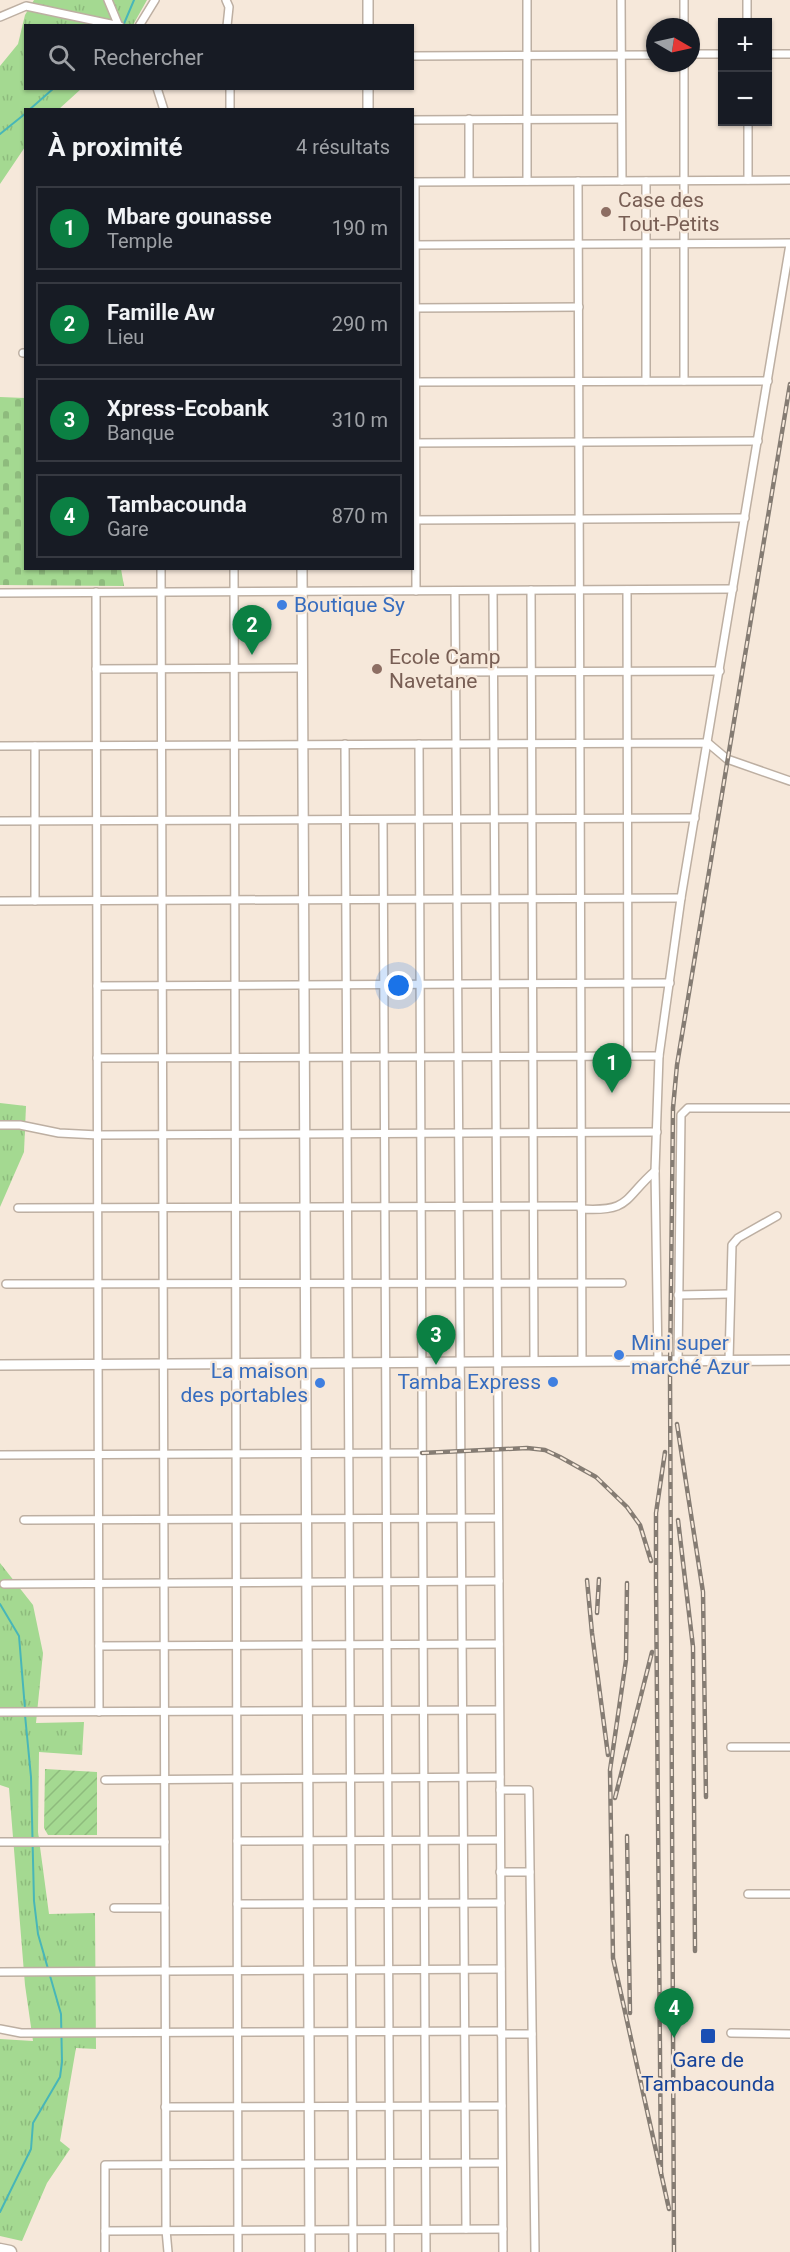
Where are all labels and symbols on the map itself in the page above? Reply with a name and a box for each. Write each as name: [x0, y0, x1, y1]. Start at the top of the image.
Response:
north arrow: [646, 18, 700, 72]
place label: Case des Tout-Petits: [618, 188, 720, 236]
marker: Case des Tout-Petits: [599, 205, 613, 219]
place label: Boutique Sy: [294, 593, 405, 617]
marker: Boutique Sy: [275, 598, 289, 612]
pin: 2: [232, 606, 272, 655]
place label: Ecole Camp Navetane: [389, 645, 500, 693]
marker: Ecole Camp Navetane: [370, 662, 384, 676]
your location: [384, 971, 413, 1000]
pin: 1: [592, 1044, 632, 1093]
pin: 3: [416, 1316, 456, 1365]
place label: Mini super marché Azur: [631, 1331, 750, 1379]
marker: Mini super marché Azur: [612, 1348, 626, 1362]
place label: La maison des portables: [180, 1359, 308, 1407]
place label: Tamba Express: [397, 1370, 541, 1394]
marker: Tamba Express: [546, 1375, 560, 1389]
marker: La maison des portables: [313, 1376, 327, 1390]
pin: 4: [654, 1988, 694, 2038]
marker: Gare de Tambacounda: [699, 2027, 717, 2045]
place label: Gare de Tambacounda: [641, 2048, 775, 2096]

